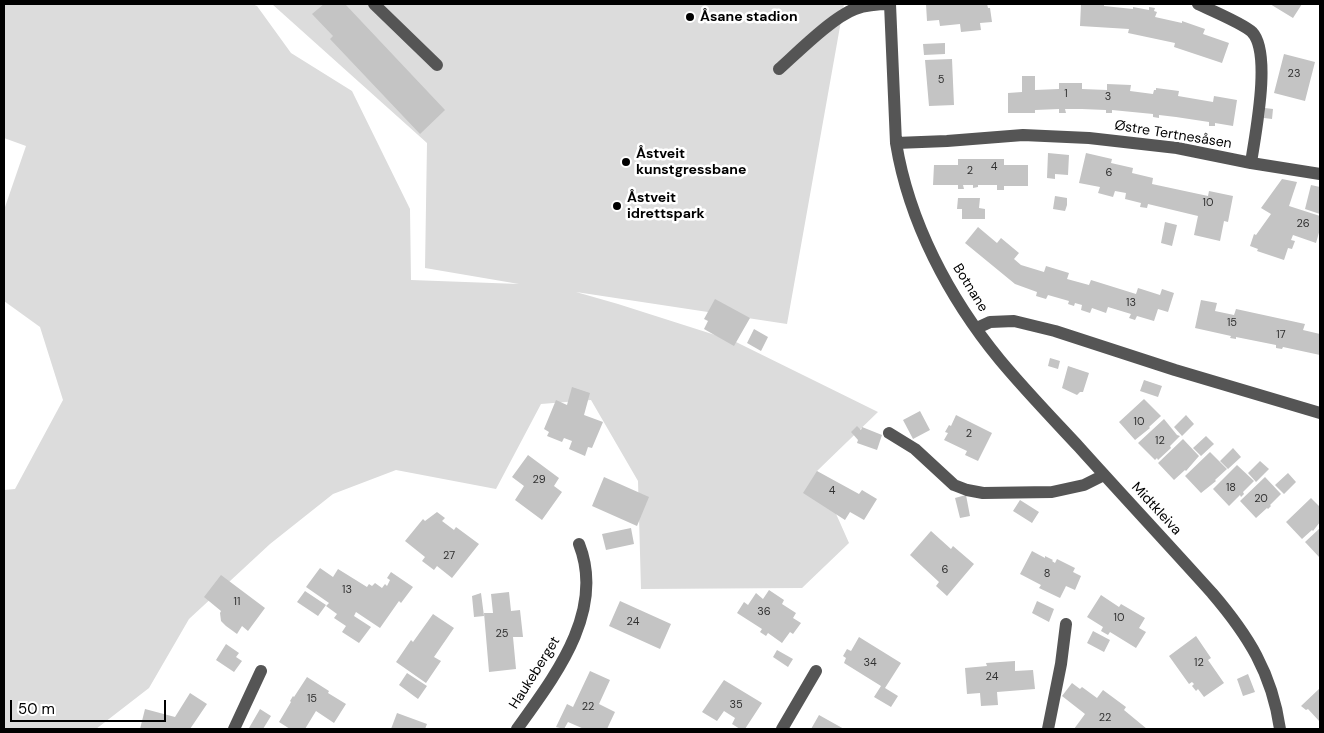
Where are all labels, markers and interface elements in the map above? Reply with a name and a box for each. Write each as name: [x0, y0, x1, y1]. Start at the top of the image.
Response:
place label: Åsane stadion: [700, 9, 798, 25]
marker: Åsane stadion: [684, 11, 696, 23]
house number: 23: [1288, 67, 1300, 81]
house number: 5: [938, 73, 944, 87]
house number: 1: [1064, 87, 1068, 101]
house number: 3: [1105, 90, 1111, 104]
street label: Østre Tertnesåsen: [1113, 117, 1233, 153]
place label: Åstveit kunstgressbane: [636, 146, 746, 178]
marker: Åstveit kunstgressbane: [620, 156, 632, 168]
house number: 4: [991, 160, 997, 174]
house number: 2: [967, 164, 973, 178]
house number: 6: [1106, 166, 1112, 180]
place label: Åstveit idrettspark: [627, 190, 705, 222]
house number: 10: [1203, 196, 1213, 210]
marker: Åstveit idrettspark: [611, 200, 623, 212]
house number: 26: [1296, 217, 1310, 231]
street label: Botnane: [949, 261, 991, 315]
house number: 13: [1126, 296, 1136, 310]
house number: 15: [1227, 316, 1237, 330]
house number: 17: [1276, 328, 1286, 342]
house number: 10: [1134, 415, 1144, 429]
house number: 2: [966, 427, 972, 441]
house number: 12: [1155, 434, 1165, 448]
house number: 29: [532, 473, 546, 487]
street label: Midtkleiva: [1128, 479, 1184, 539]
house number: 18: [1226, 481, 1236, 495]
house number: 4: [829, 484, 835, 498]
house number: 20: [1254, 492, 1268, 506]
house number: 27: [443, 549, 455, 563]
house number: 6: [942, 563, 948, 577]
house number: 8: [1044, 567, 1050, 581]
house number: 13: [342, 583, 352, 597]
house number: 11: [234, 595, 240, 609]
house number: 36: [757, 605, 771, 619]
house number: 10: [1114, 611, 1124, 625]
house number: 24: [627, 615, 639, 629]
house number: 25: [495, 627, 509, 641]
street label: Haukeberget: [506, 634, 564, 712]
house number: 34: [863, 656, 877, 670]
house number: 12: [1194, 656, 1204, 670]
house number: 24: [986, 670, 998, 684]
scale bar: [12, 690, 169, 722]
house number: 15: [307, 692, 317, 706]
house number: 35: [729, 698, 743, 712]
text: 50 m: [18, 699, 55, 719]
house number: 22: [582, 700, 594, 714]
house number: 22: [1099, 711, 1111, 725]

